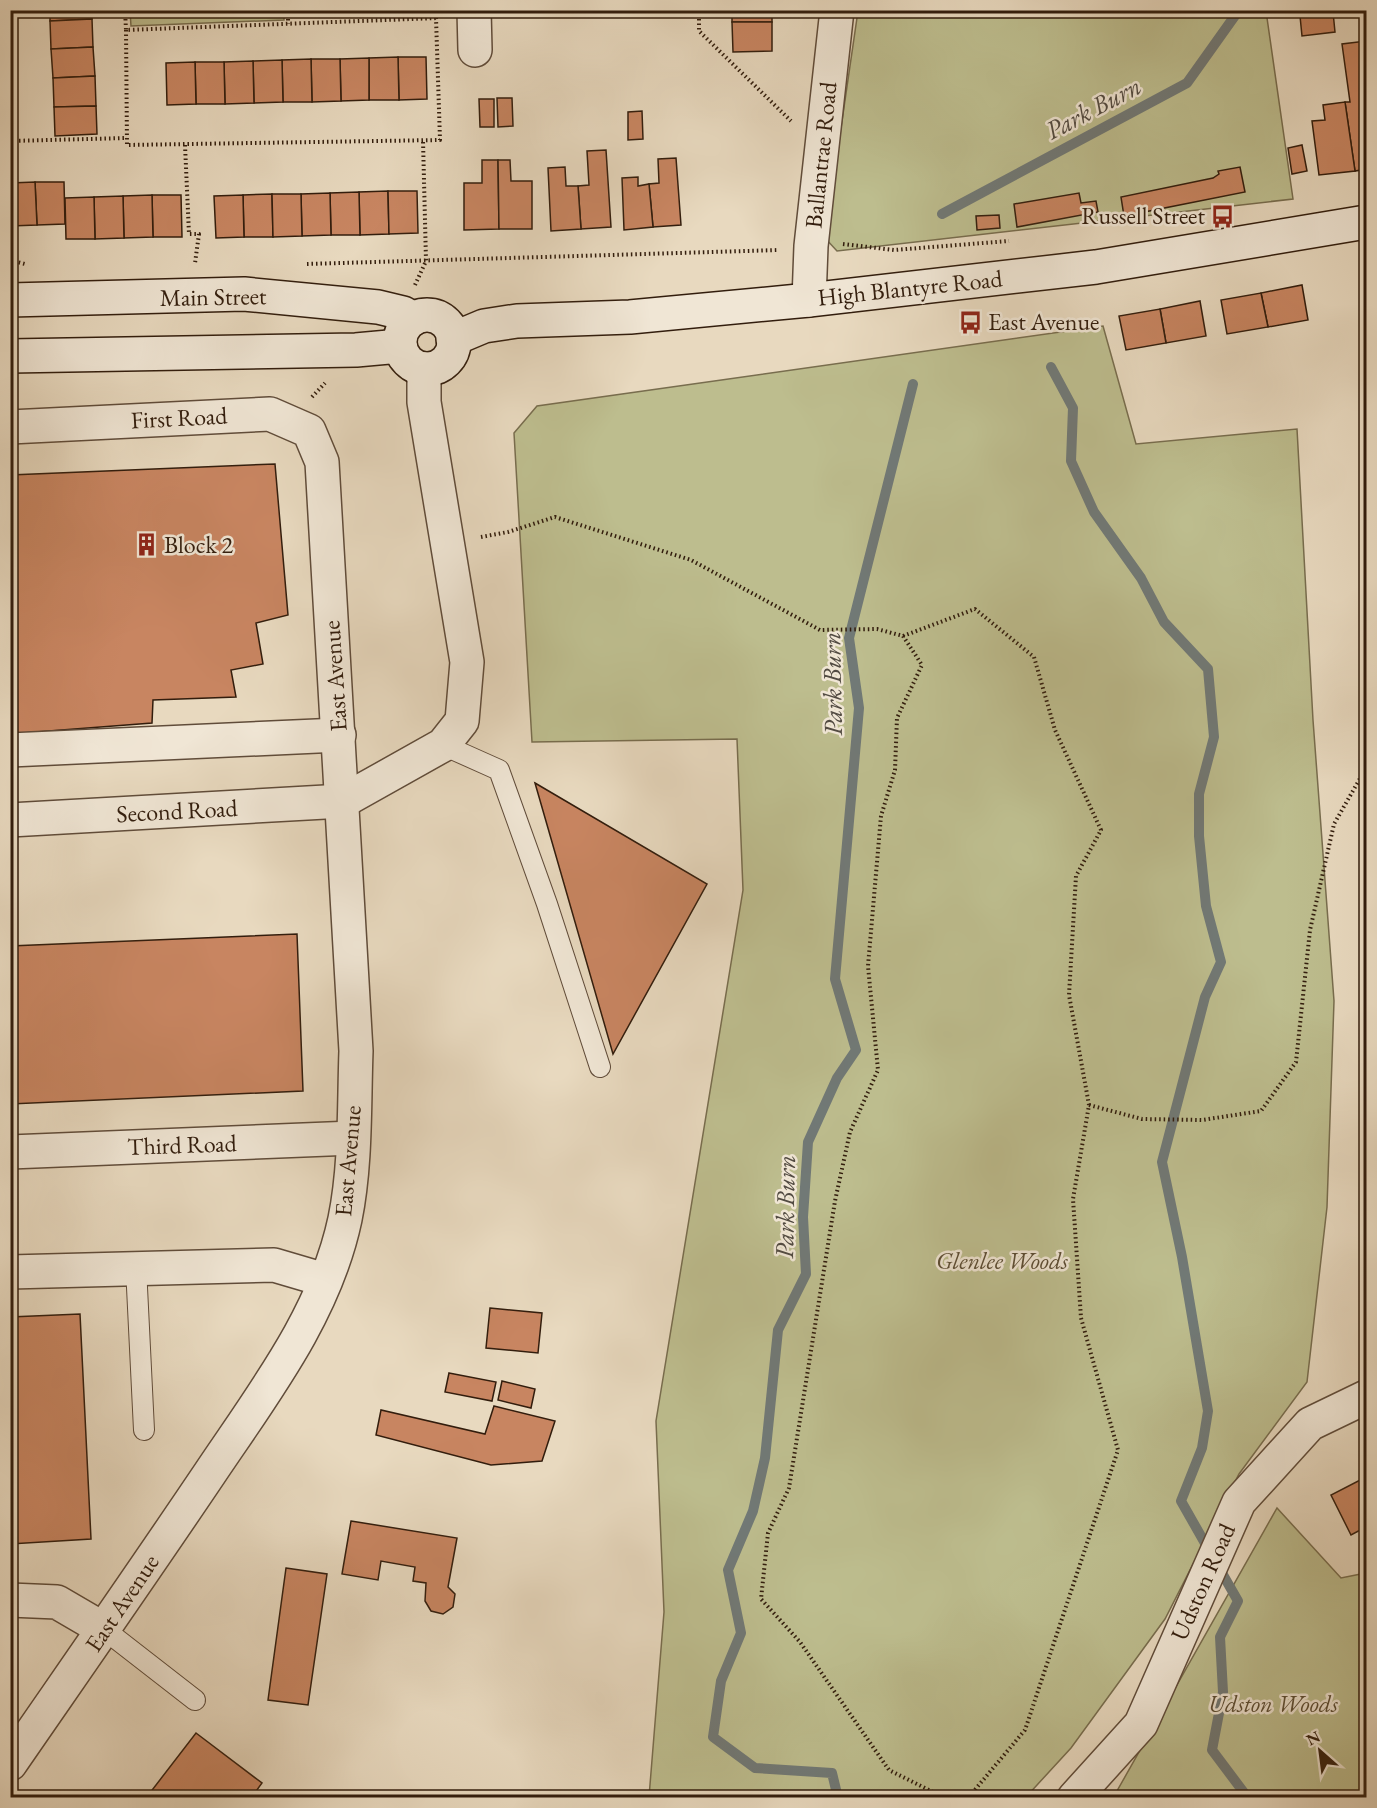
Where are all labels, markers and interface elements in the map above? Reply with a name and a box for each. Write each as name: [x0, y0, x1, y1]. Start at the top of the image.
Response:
water label: Park Burn: [1039, 69, 1147, 147]
street label: Ballantrae Road: [797, 79, 844, 230]
place label: Russell Street: [1081, 200, 1205, 231]
bus stop icon: Russell Street: [1210, 203, 1236, 229]
street label: High Blantyre Road: [816, 262, 1005, 313]
street label: Main Street: [159, 280, 267, 313]
place label: East Avenue: [988, 306, 1099, 337]
bus stop icon: East Avenue: [957, 309, 983, 335]
street label: First Road: [130, 399, 229, 436]
place label: Block 2: [164, 529, 234, 560]
building icon: Block 2: [133, 532, 159, 558]
street label: East Avenue: [315, 619, 354, 733]
water label: Park Burn: [814, 632, 850, 736]
street label: Second Road: [116, 792, 239, 829]
street label: East Avenue: [327, 1104, 368, 1218]
street label: Third Road: [127, 1127, 238, 1162]
water label: Park Burn: [767, 1155, 803, 1259]
park label: Glenlee Woods: [936, 1245, 1068, 1276]
street label: Udston Road: [1163, 1518, 1242, 1645]
street label: East Avenue: [78, 1548, 166, 1658]
park label: Udston Woods: [1208, 1688, 1338, 1719]
north arrow: [1290, 1721, 1350, 1781]
text: N: [1303, 1726, 1324, 1751]

